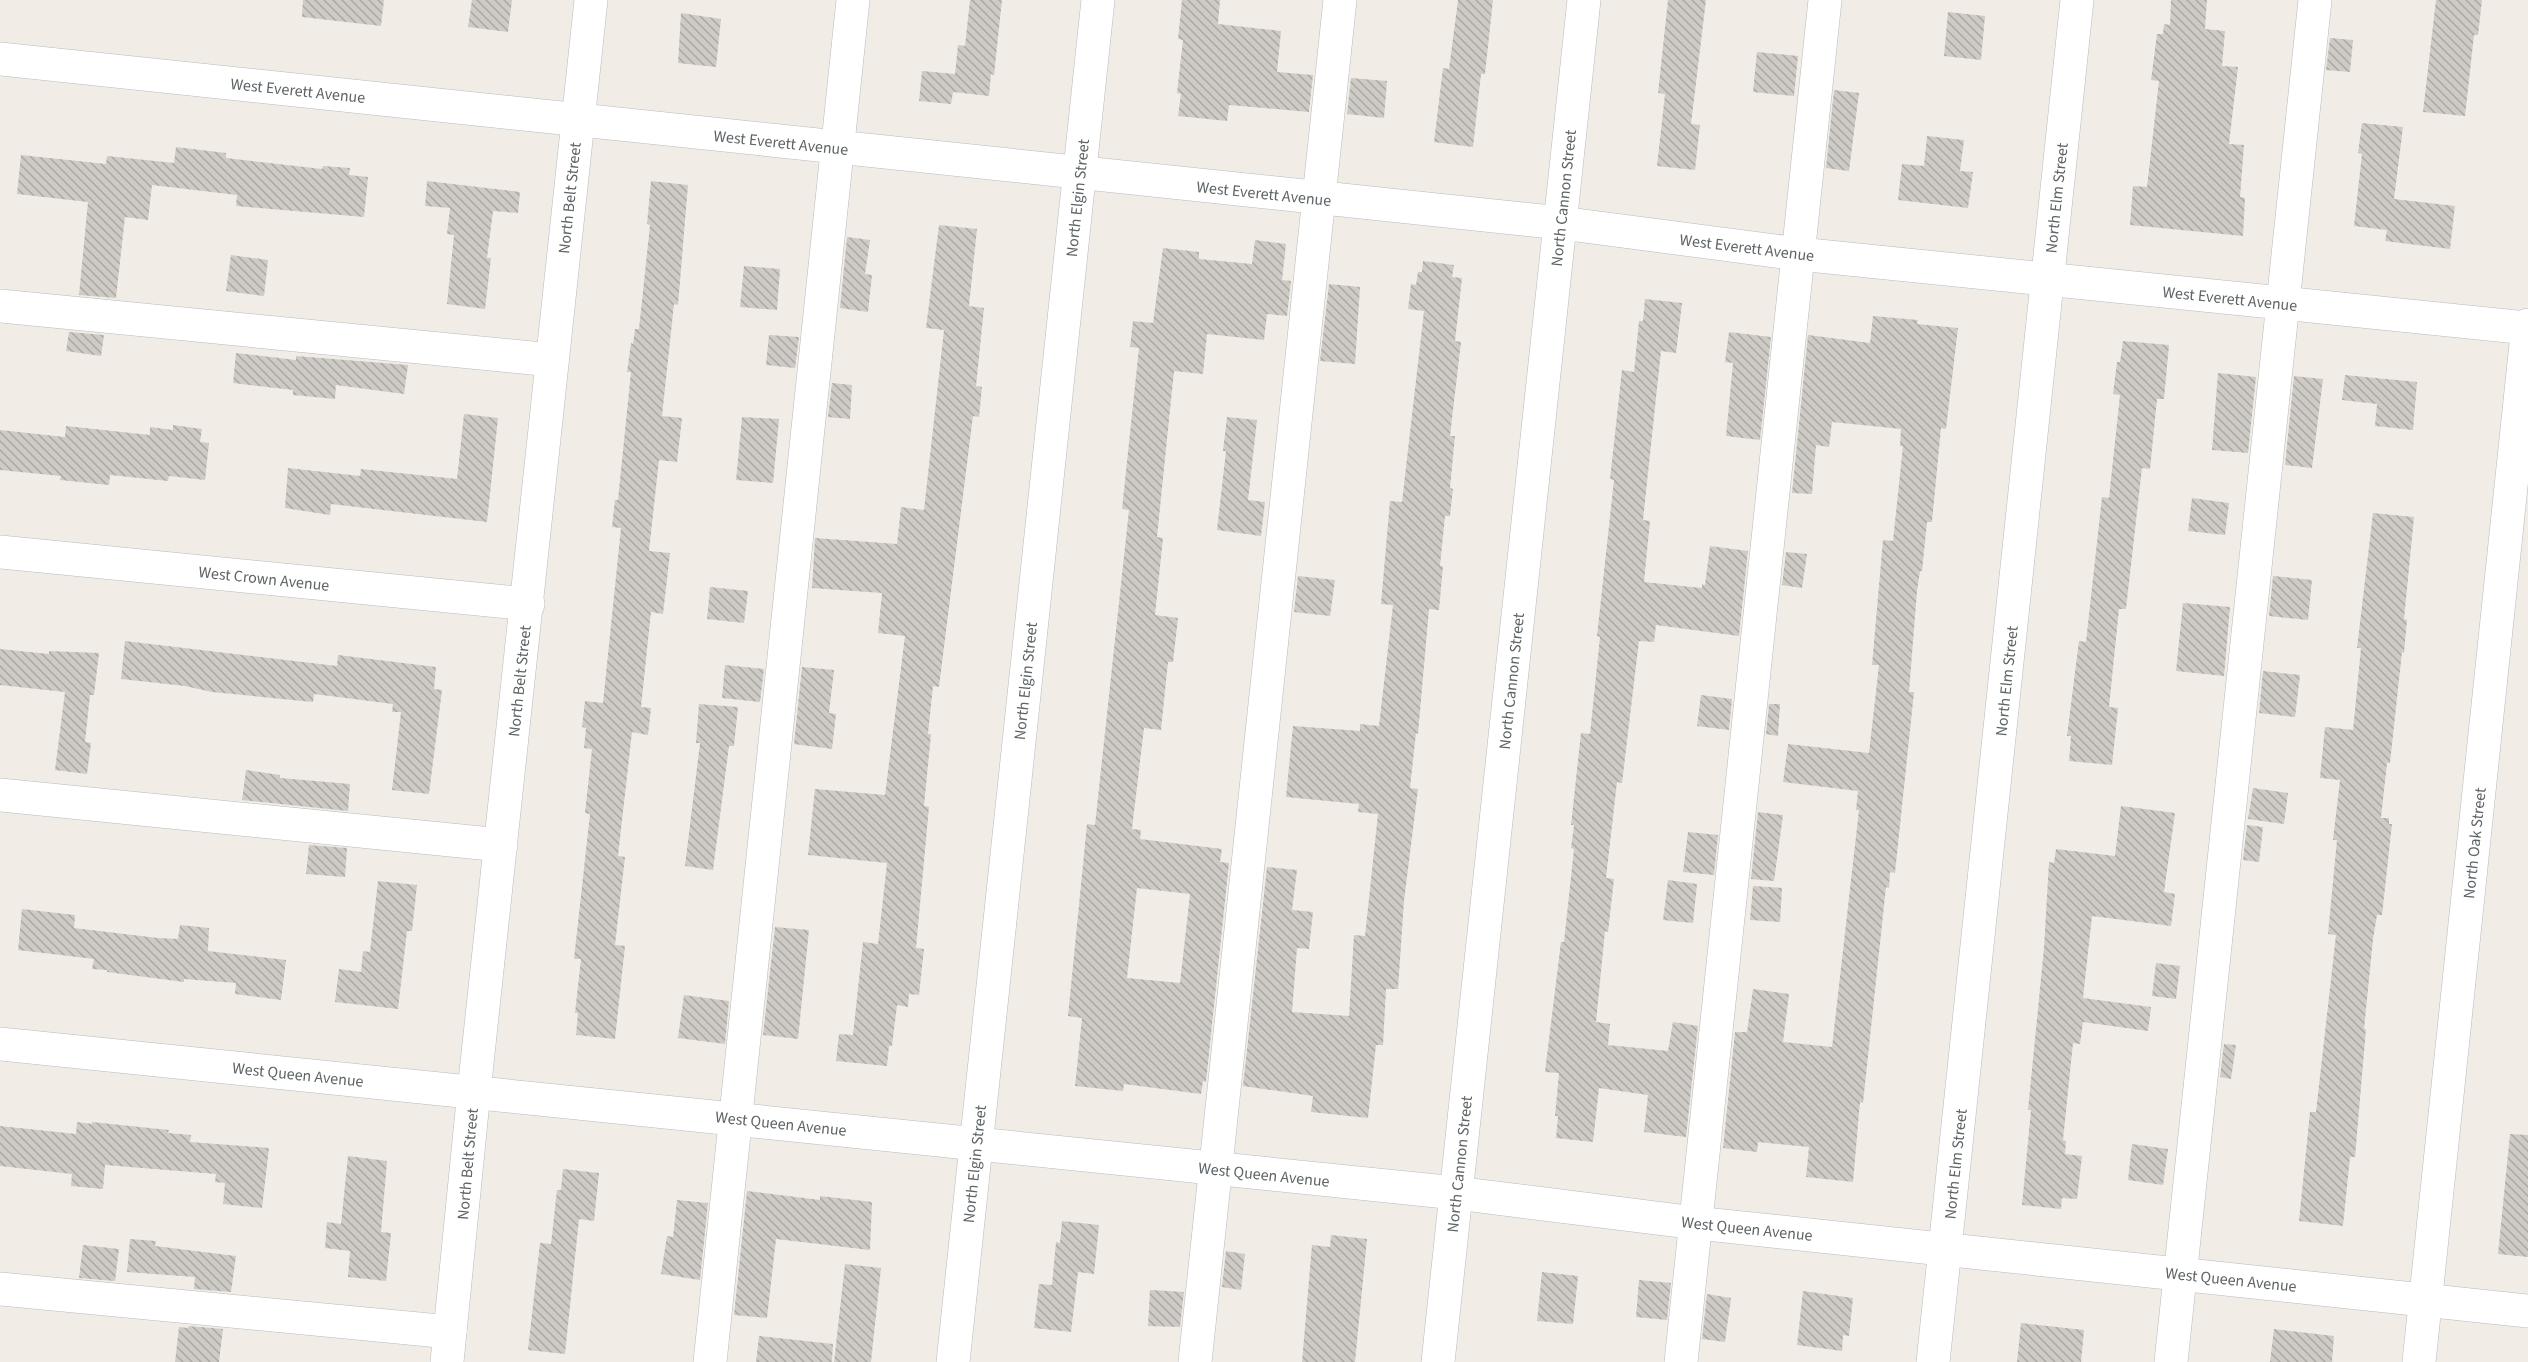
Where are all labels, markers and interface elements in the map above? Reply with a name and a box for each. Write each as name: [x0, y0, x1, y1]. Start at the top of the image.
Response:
street label: West Everett Avenue: [229, 73, 366, 109]
street label: West Everett Avenue: [712, 125, 849, 161]
street label: North Cannon Street: [1546, 128, 1582, 268]
street label: North Elgin Street: [1061, 137, 1095, 258]
street label: North Belt Street: [553, 141, 587, 255]
street label: North Elm Street: [2040, 141, 2074, 254]
street label: West Everett Avenue: [1195, 176, 1332, 212]
street label: West Everett Avenue: [1678, 229, 1815, 267]
street label: West Everett Avenue: [2161, 281, 2298, 317]
street label: West Crown Avenue: [197, 561, 330, 597]
street label: North Cannon Street: [1494, 611, 1530, 751]
street label: North Elgin Street: [1009, 620, 1043, 741]
street label: North Belt Street: [503, 624, 537, 738]
street label: North Elm Street: [1990, 624, 2024, 737]
street label: North Oak Street: [2458, 786, 2492, 900]
street label: West Queen Avenue: [231, 1057, 365, 1093]
street label: North Cannon Street: [1442, 1094, 1478, 1234]
street label: North Elgin Street: [958, 1103, 992, 1224]
street label: West Queen Avenue: [714, 1106, 848, 1142]
street label: North Belt Street: [452, 1107, 484, 1221]
street label: North Elm Street: [1939, 1107, 1973, 1220]
street label: West Queen Avenue: [1197, 1157, 1331, 1193]
street label: West Queen Avenue: [1680, 1211, 1814, 1247]
street label: West Queen Avenue: [2164, 1262, 2298, 1298]

